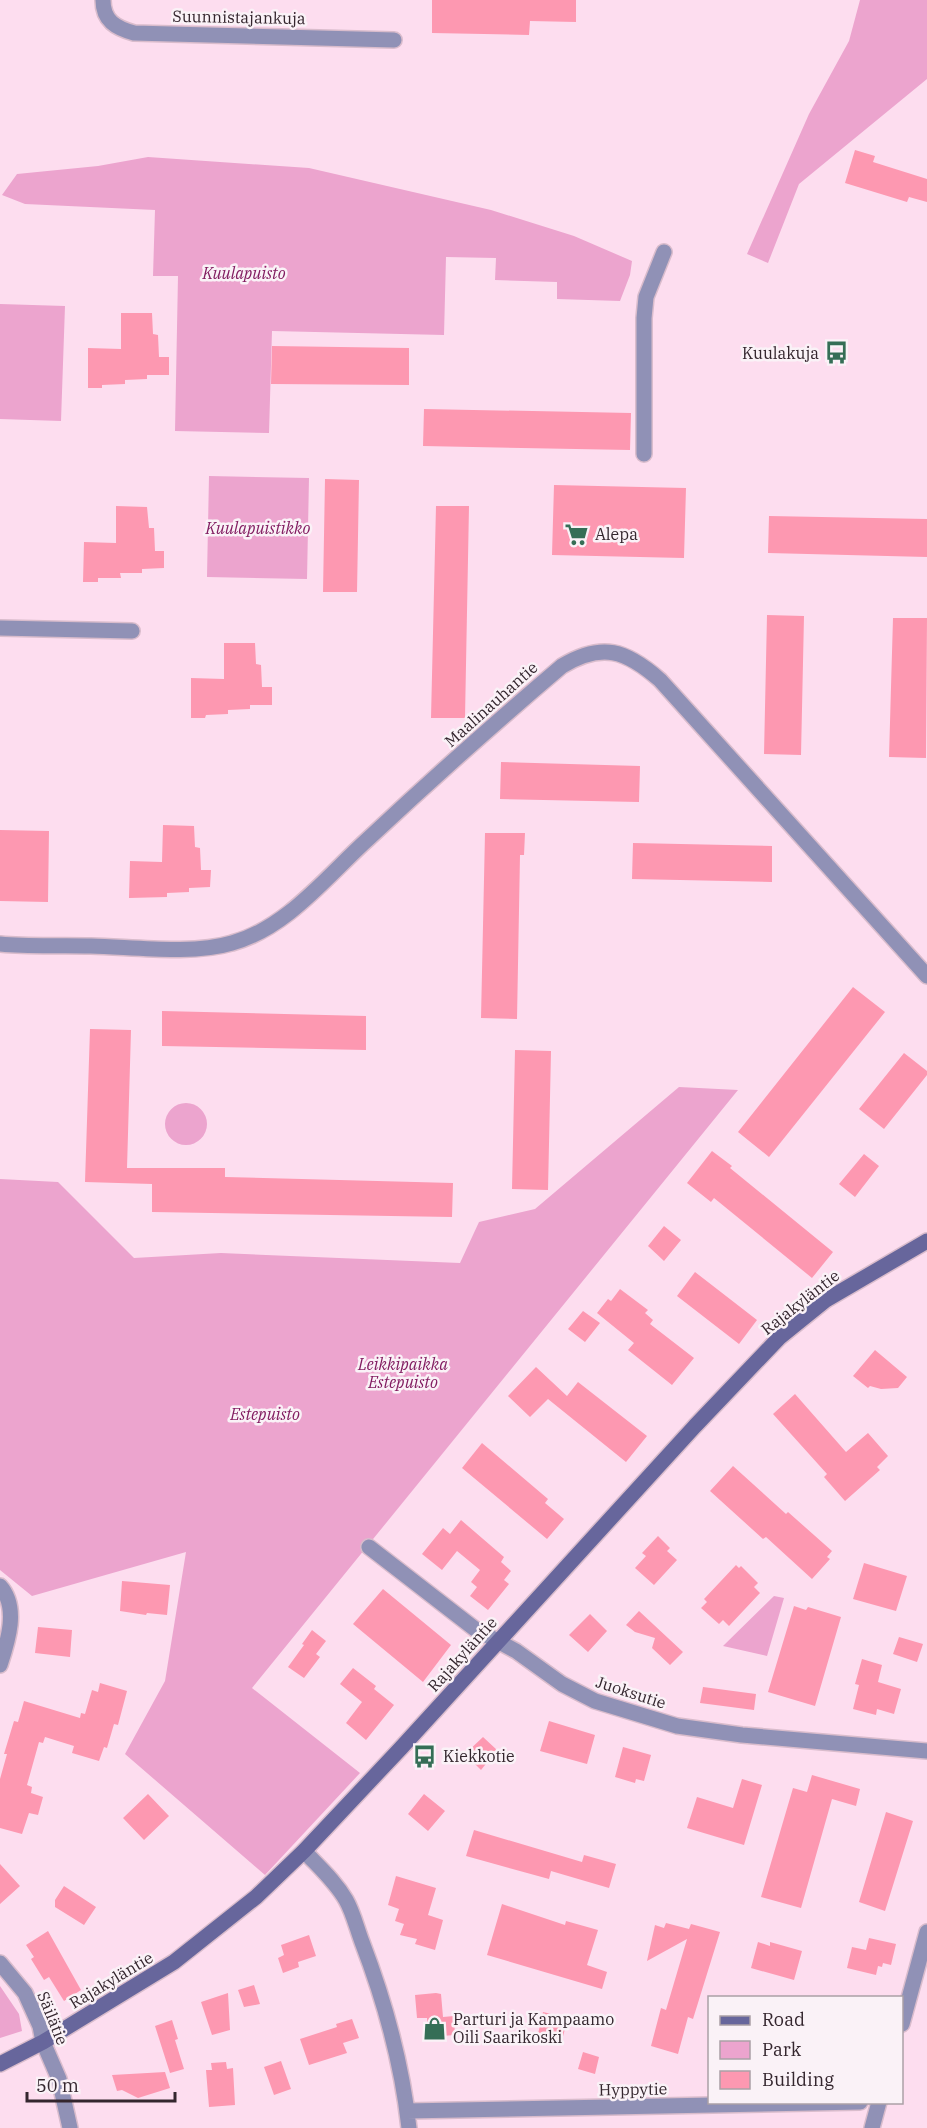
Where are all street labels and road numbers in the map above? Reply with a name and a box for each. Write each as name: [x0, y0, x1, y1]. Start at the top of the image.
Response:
street label: Suunnistajankuja: [172, 6, 306, 28]
street label: Maalinauhantie: [440, 657, 542, 751]
street label: Rajakyläntie: [757, 1265, 843, 1339]
street label: Rajakyläntie: [423, 1612, 501, 1696]
street label: Juoksutie: [593, 1671, 669, 1713]
street label: Rajakyläntie: [66, 1947, 156, 2013]
street label: Säilätie: [33, 1988, 73, 2048]
street label: Hyppytie: [599, 2078, 667, 2100]

